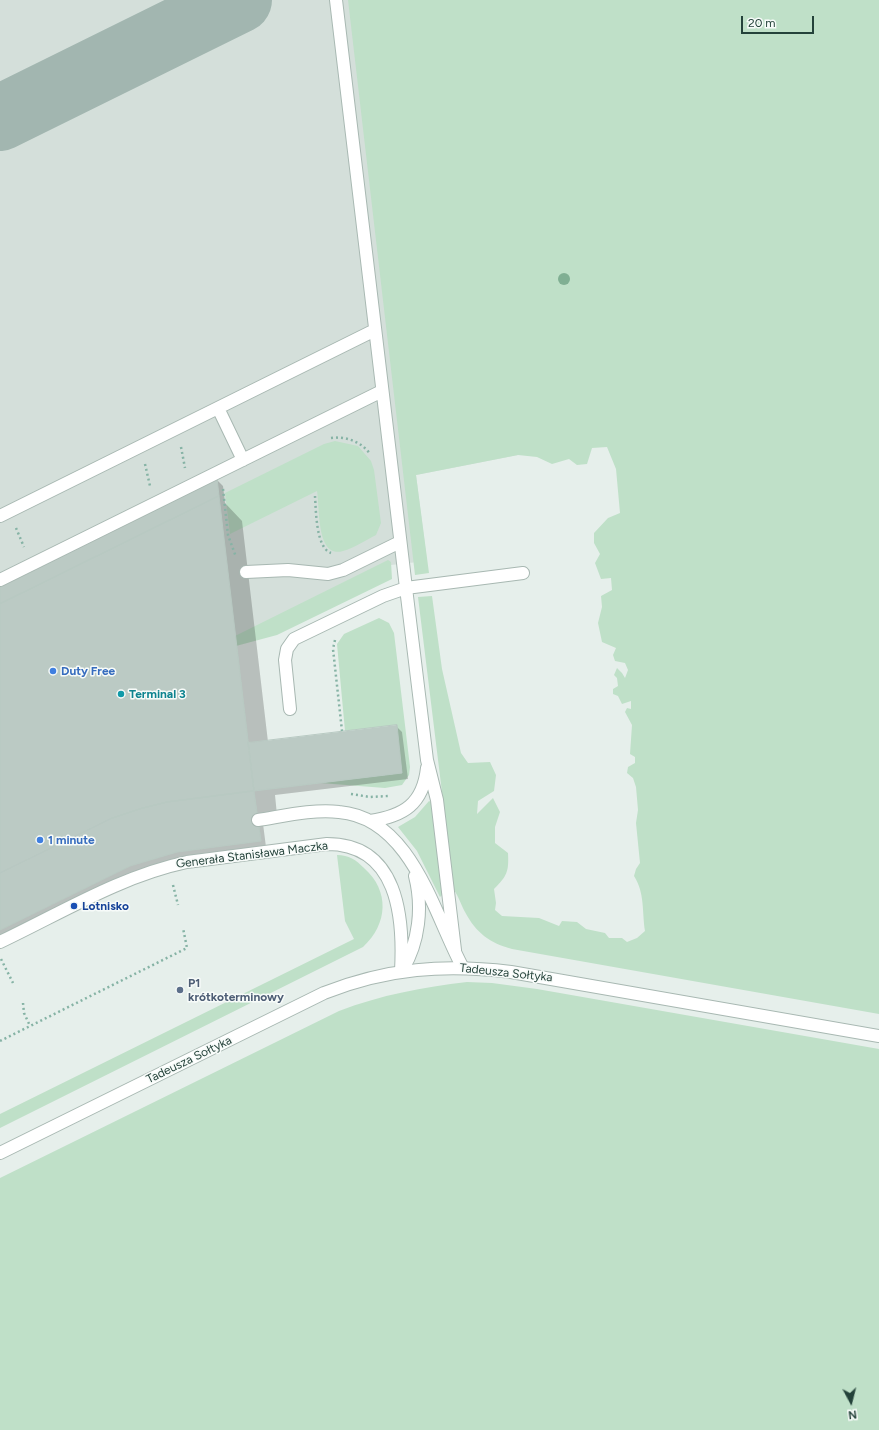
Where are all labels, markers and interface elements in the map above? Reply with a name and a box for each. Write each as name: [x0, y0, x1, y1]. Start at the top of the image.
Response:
scale bar: [743, 8, 816, 34]
text: 20 m: [748, 16, 776, 30]
place label: Duty Free: [61, 664, 115, 678]
marker: Duty Free: [48, 666, 58, 676]
place label: Terminal 3: [129, 687, 186, 701]
marker: Terminal 3: [116, 689, 126, 699]
place label: 1 minute: [48, 833, 95, 847]
marker: 1 minute: [35, 835, 45, 845]
street label: Generała Stanisława Maczka: [175, 839, 329, 871]
place label: Lotnisko: [82, 899, 129, 913]
marker: Lotnisko: [69, 901, 79, 911]
street label: Tadeusza Sołtyka: [459, 961, 553, 985]
place label: P1 krótkoterminowy: [188, 976, 284, 1004]
marker: P1 krótkoterminowy: [175, 985, 185, 995]
street label: Tadeusza Sołtyka: [144, 1033, 234, 1087]
north arrow: [831, 1382, 871, 1422]
text: N: [848, 1407, 858, 1421]

